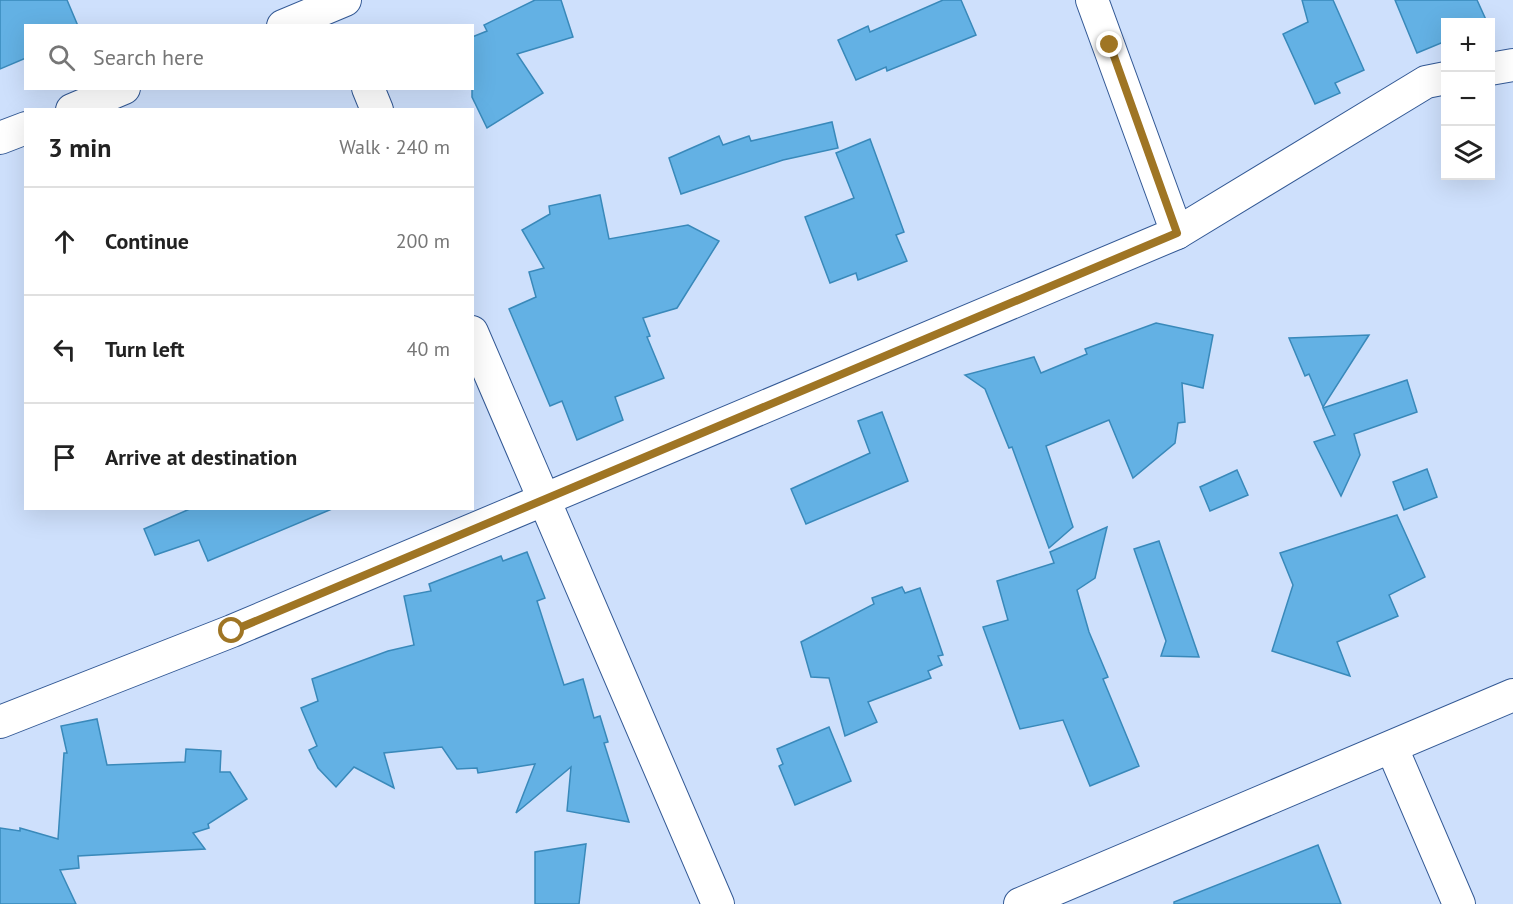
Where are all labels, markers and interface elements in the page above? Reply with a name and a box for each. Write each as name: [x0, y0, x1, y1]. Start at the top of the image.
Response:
map controls: [1441, 18, 1495, 180]
button: +: [1441, 18, 1495, 72]
search box: [24, 24, 474, 90]
route end: [1096, 31, 1122, 57]
icon: search: [45, 41, 78, 74]
text: Search here: [93, 43, 204, 71]
button: −: [1441, 72, 1495, 126]
button: layers: [1441, 126, 1495, 180]
text: 3 min: [48, 131, 111, 164]
text: Walk · 240 m: [339, 134, 450, 160]
icon: ahead: [48, 225, 81, 258]
text: Continue: [105, 227, 189, 255]
text: 200 m: [396, 228, 450, 254]
icon: left: [48, 333, 81, 366]
text: Turn left: [105, 335, 185, 363]
text: 40 m: [407, 336, 450, 362]
icon: arrive: [48, 441, 81, 474]
text: Arrive at destination: [105, 443, 297, 471]
route start: [218, 617, 244, 643]

